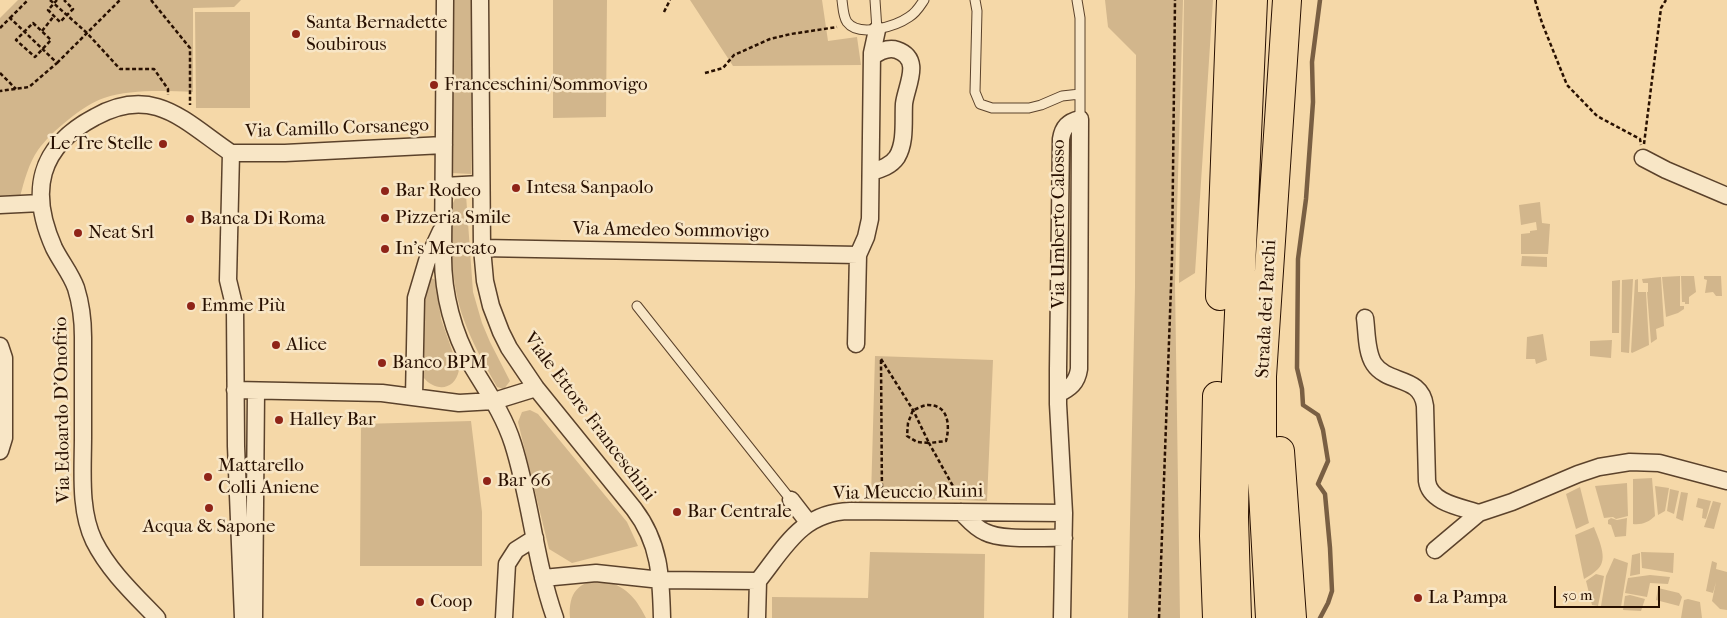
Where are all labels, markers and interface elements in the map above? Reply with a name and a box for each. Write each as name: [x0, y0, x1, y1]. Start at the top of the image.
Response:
place label: Santa Bernadette Soubirous: [306, 12, 447, 56]
marker: Santa Bernadette Soubirous: [290, 28, 302, 40]
place label: Franceschini/Sommovigo: [444, 74, 648, 96]
marker: Franceschini/Sommovigo: [428, 79, 440, 91]
street label: Via Camillo Corsanego: [245, 114, 429, 144]
place label: Le Tre Stelle: [49, 133, 153, 155]
marker: Le Tre Stelle: [157, 138, 169, 150]
street label: Via Umberto Calosso: [1048, 139, 1070, 309]
place label: Intesa Sanpaolo: [526, 177, 653, 199]
place label: Bar Rodeo: [395, 180, 481, 202]
marker: Intesa Sanpaolo: [510, 182, 522, 194]
marker: Bar Rodeo: [379, 185, 391, 197]
place label: Pizzeria Smile: [395, 207, 511, 229]
place label: Banca Di Roma: [200, 208, 325, 230]
marker: Pizzeria Smile: [379, 212, 391, 224]
marker: Banca Di Roma: [184, 213, 196, 225]
street label: Via Amedeo Sommovigo: [572, 218, 770, 244]
place label: Neat Srl: [88, 222, 154, 244]
marker: Neat Srl: [72, 227, 84, 239]
place label: In's Mercato: [395, 238, 497, 260]
street label: Strada dei Parchi: [1252, 239, 1282, 379]
marker: In's Mercato: [379, 243, 391, 255]
place label: Emme Più: [201, 295, 285, 317]
marker: Emme Più: [185, 300, 197, 312]
street label: Via Edoardo D'Onofrio: [50, 317, 76, 503]
street label: Viale Ettore Franceschini: [518, 328, 660, 506]
place label: Alice: [286, 334, 327, 356]
marker: Alice: [270, 339, 282, 351]
place label: Banco BPM: [392, 352, 487, 374]
marker: Banco BPM: [376, 357, 388, 369]
place label: Halley Bar: [289, 409, 376, 431]
marker: Halley Bar: [273, 414, 285, 426]
place label: Mattarello Colli Aniene: [218, 455, 319, 499]
place label: Bar 66: [497, 470, 551, 492]
marker: Mattarello Colli Aniene: [202, 471, 214, 483]
marker: Bar 66: [481, 475, 493, 487]
street label: Via Meuccio Ruini: [833, 480, 983, 506]
place label: Bar Centrale: [687, 501, 792, 523]
marker: Acqua & Sapone: [203, 502, 215, 514]
marker: Bar Centrale: [671, 506, 683, 518]
place label: Acqua & Sapone: [143, 516, 275, 538]
scale bar: [1557, 576, 1663, 608]
text: 50 m: [1562, 586, 1592, 604]
place label: La Pampa: [1428, 587, 1507, 609]
place label: Coop: [430, 591, 472, 613]
marker: La Pampa: [1412, 592, 1424, 604]
marker: Coop: [414, 596, 426, 608]

